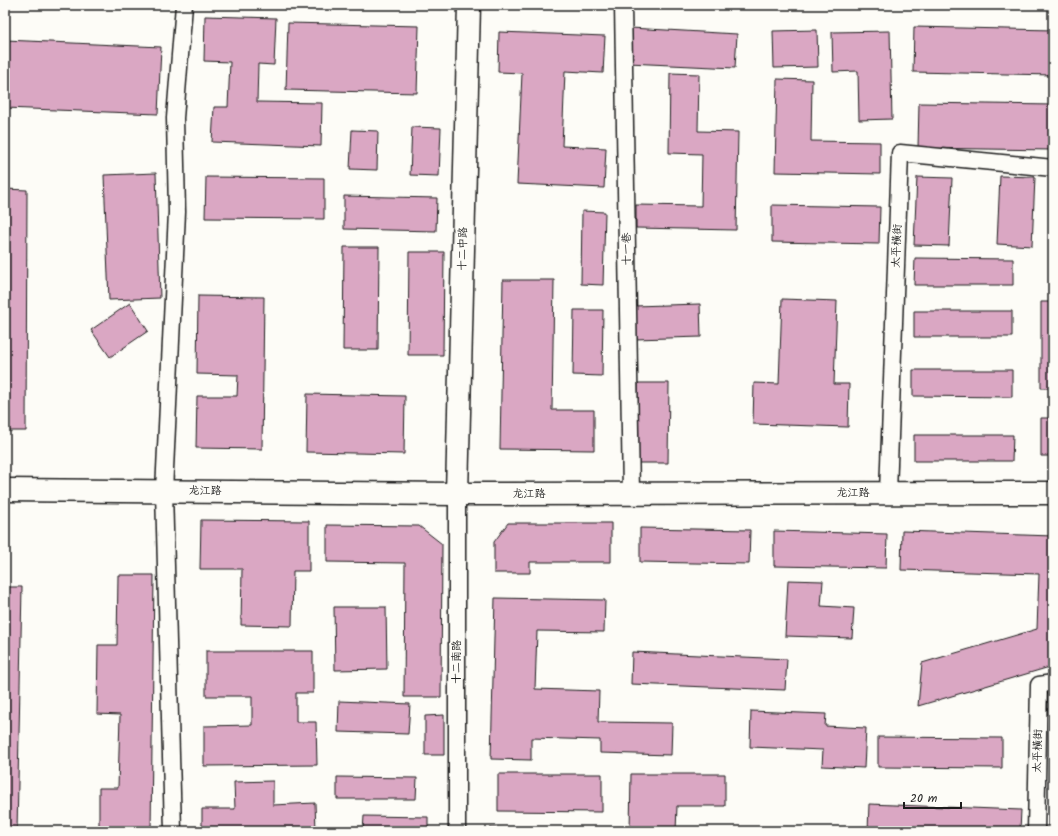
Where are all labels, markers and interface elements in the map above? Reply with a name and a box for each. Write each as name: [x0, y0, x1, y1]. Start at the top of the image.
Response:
street label: 太平横街: [887, 223, 907, 268]
street label: 十二中路: [454, 227, 472, 271]
street label: 十一巷: [618, 232, 636, 266]
street label: 龙江路: [188, 482, 222, 500]
street label: 龙江路: [837, 484, 870, 502]
street label: 龙江路: [513, 485, 546, 503]
street label: 十二南路: [448, 640, 466, 684]
street label: 太平横街: [1029, 728, 1047, 773]
scale bar: [904, 784, 961, 810]
text: 20 m: [910, 789, 938, 808]

